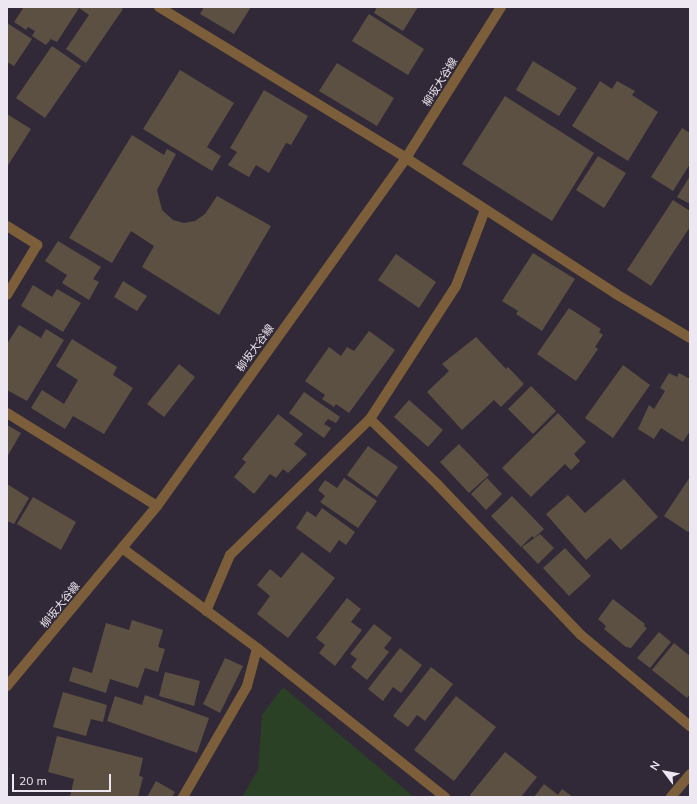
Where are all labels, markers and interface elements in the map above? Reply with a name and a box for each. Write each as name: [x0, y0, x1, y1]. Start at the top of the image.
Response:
street label: 柳坂大谷線: [420, 55, 460, 109]
street label: 柳坂大谷線: [233, 322, 277, 374]
street label: 柳坂大谷線: [38, 579, 82, 631]
north arrow: [645, 752, 685, 792]
text: N: [647, 758, 663, 773]
scale bar: [14, 766, 113, 792]
text: 20 m: [19, 773, 47, 788]

